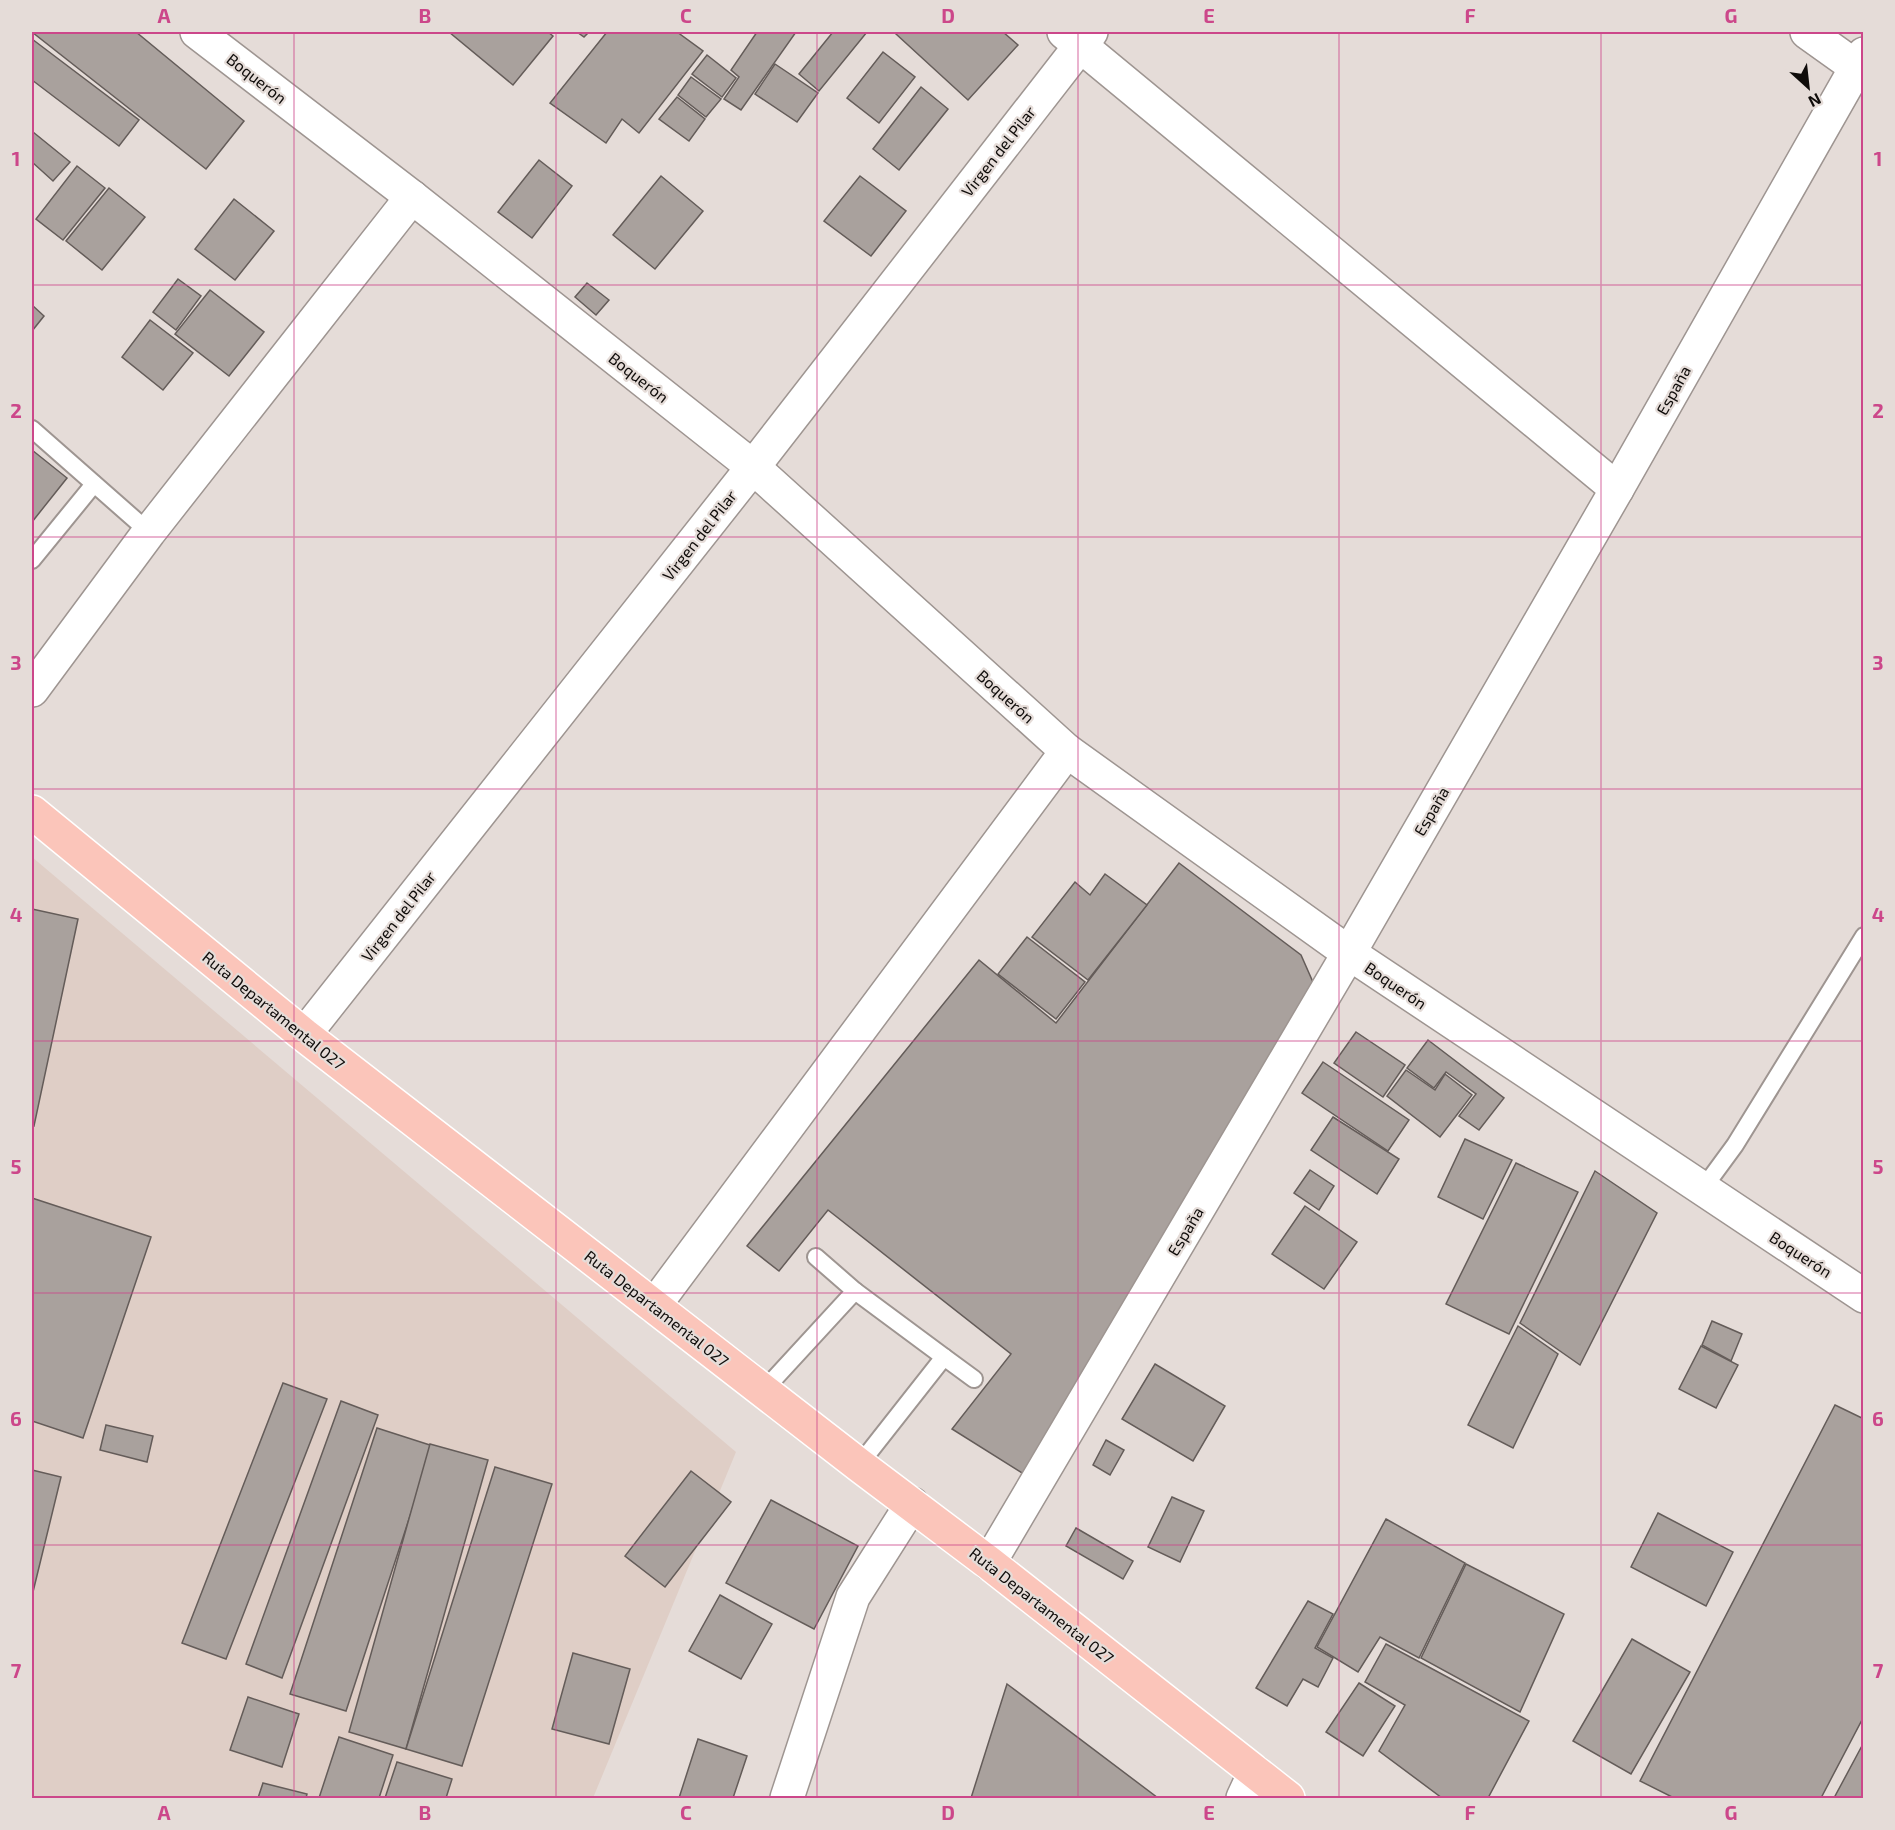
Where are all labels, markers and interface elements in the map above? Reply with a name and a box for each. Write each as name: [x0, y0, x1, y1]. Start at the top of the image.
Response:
text: A: [157, 3, 171, 27]
text: B: [419, 3, 431, 27]
text: C: [680, 3, 692, 27]
text: D: [941, 3, 955, 27]
text: E: [1203, 3, 1215, 27]
text: F: [1464, 3, 1476, 27]
text: G: [1725, 3, 1737, 27]
street label: Boquerón: [223, 49, 291, 107]
north arrow: [1778, 57, 1838, 117]
text: N: [1806, 90, 1825, 112]
street label: Virgen del Pilar: [957, 102, 1040, 200]
text: 1: [12, 146, 20, 170]
text: 1: [1874, 146, 1882, 170]
street label: Boquerón: [605, 348, 673, 406]
street label: España: [1652, 362, 1694, 418]
text: 2: [10, 398, 22, 422]
text: 2: [1872, 398, 1884, 422]
street label: Virgen del Pilar: [658, 486, 741, 584]
text: 3: [10, 650, 22, 674]
text: 3: [1872, 650, 1884, 674]
street label: Boquerón: [973, 665, 1039, 727]
street label: España: [1409, 783, 1453, 839]
street label: Virgen del Pilar: [357, 867, 440, 965]
text: 4: [10, 902, 23, 926]
text: 4: [1872, 902, 1885, 926]
street label: Ruta Departamental 027: [199, 947, 349, 1073]
street label: Boquerón: [1361, 957, 1431, 1013]
text: 5: [10, 1154, 22, 1178]
text: 5: [1872, 1154, 1884, 1178]
street label: España: [1163, 1203, 1207, 1259]
street label: Boquerón: [1766, 1227, 1836, 1281]
street label: Ruta Departamental 027: [581, 1246, 733, 1370]
text: 6: [10, 1406, 22, 1430]
text: 6: [1872, 1406, 1884, 1430]
street label: Ruta Departamental 027: [966, 1543, 1118, 1667]
text: 7: [11, 1658, 22, 1682]
text: 7: [1873, 1658, 1884, 1682]
text: A: [157, 1800, 171, 1824]
text: B: [419, 1800, 431, 1824]
text: C: [680, 1800, 692, 1824]
text: D: [941, 1800, 955, 1824]
text: E: [1203, 1800, 1215, 1824]
text: F: [1464, 1800, 1476, 1824]
text: G: [1725, 1800, 1737, 1824]

